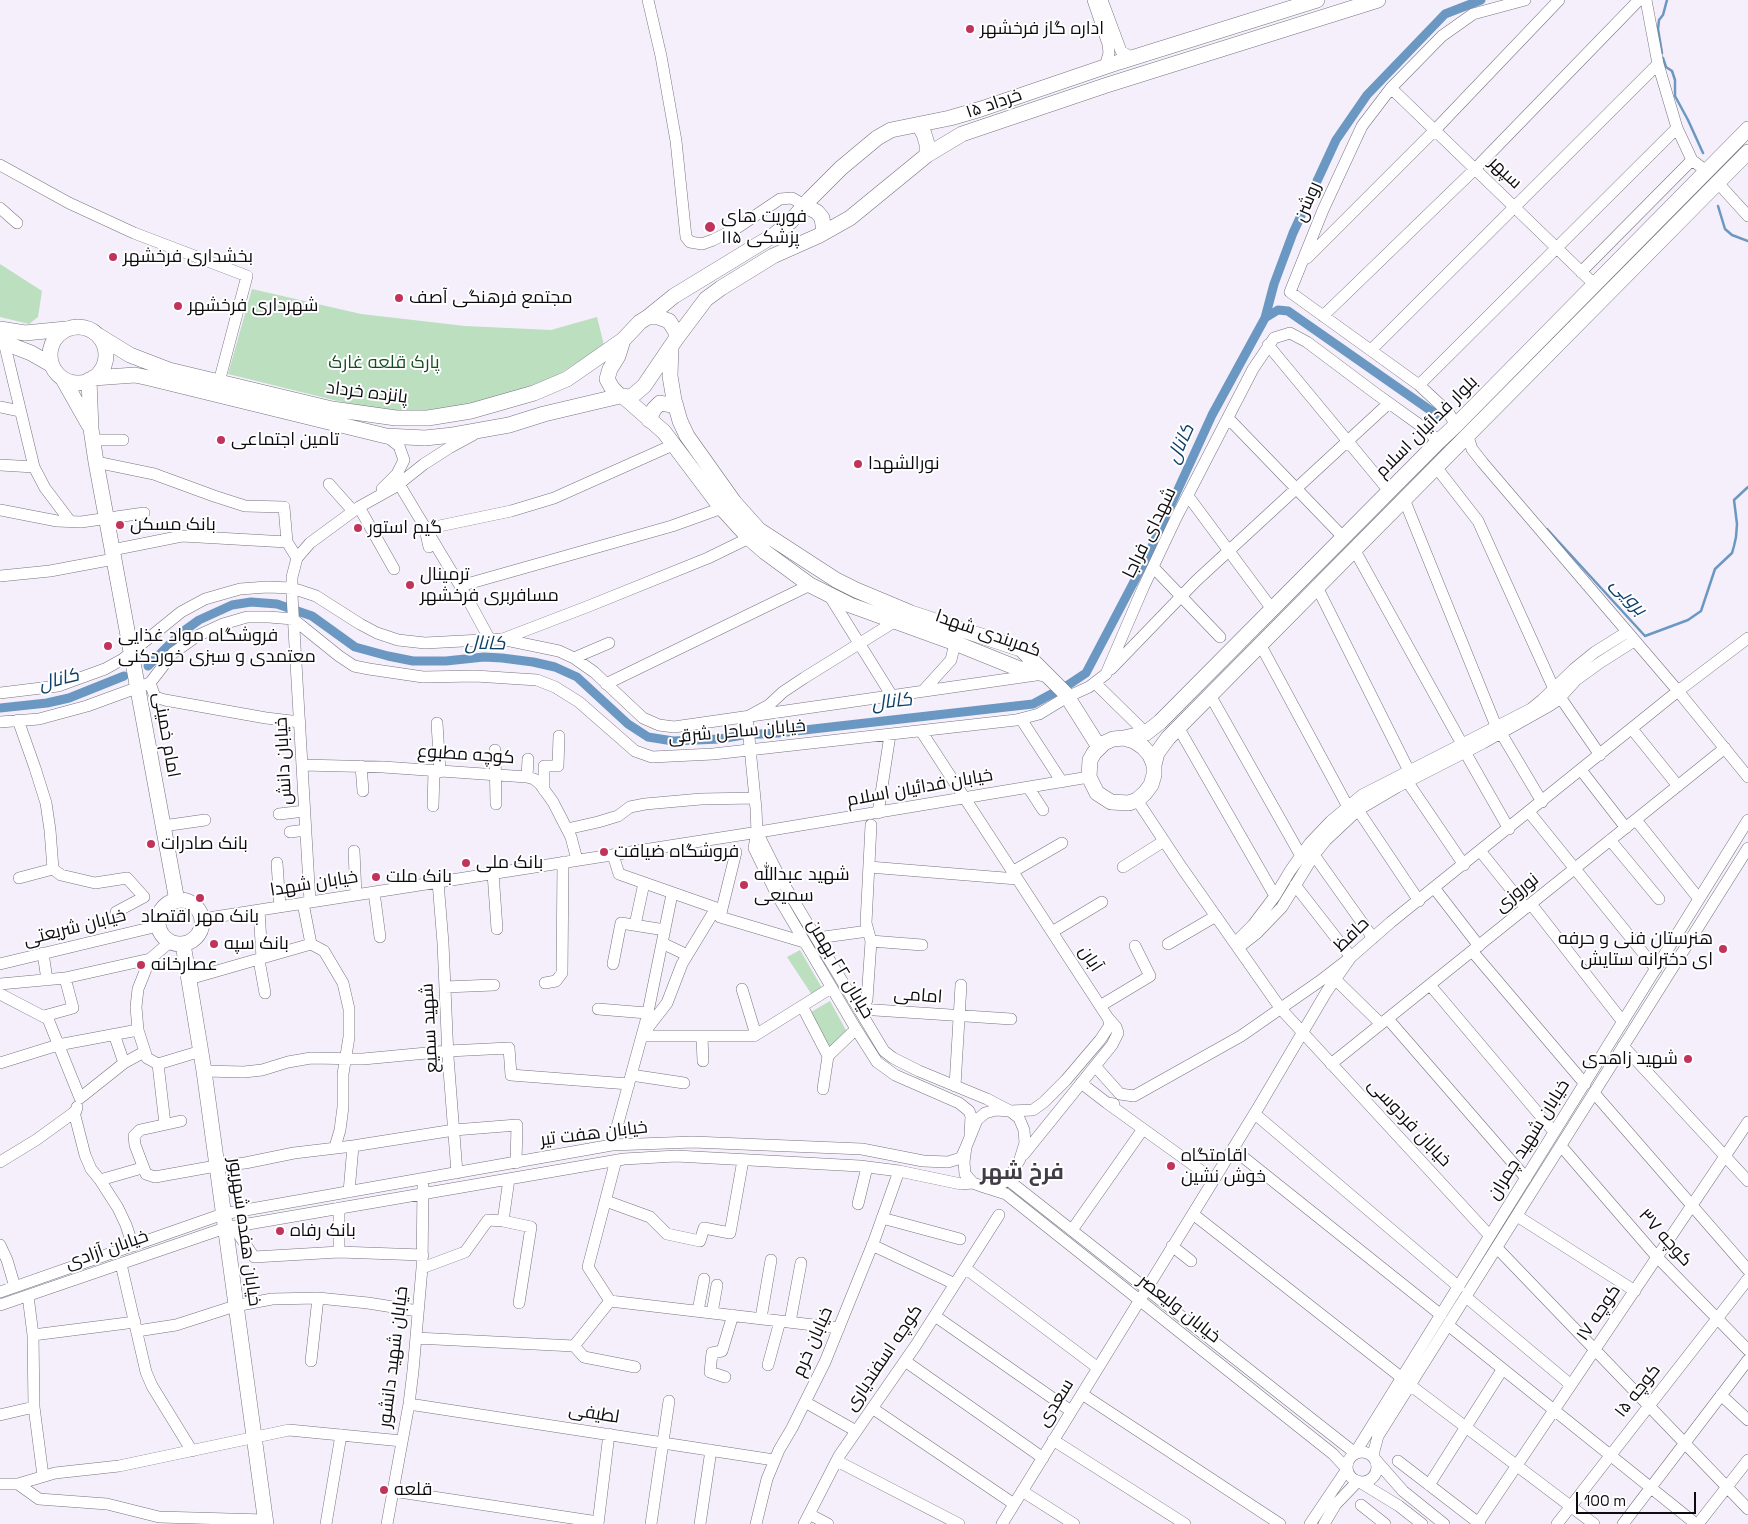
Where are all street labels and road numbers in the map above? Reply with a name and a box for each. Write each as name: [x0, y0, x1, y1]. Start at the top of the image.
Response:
street label: ۱۵ خرداد: [963, 84, 1025, 124]
street label: سپهر: [1484, 152, 1526, 194]
street label: روشن: [1290, 179, 1326, 225]
street label: بلوار فدائیان اسلام: [1371, 371, 1483, 483]
street label: پانزده خرداد: [325, 377, 409, 409]
street label: شهدای فراجا: [1119, 484, 1181, 582]
street label: کمربندی شهدا: [932, 606, 1044, 662]
street label: امام خمینی: [148, 691, 184, 779]
street label: خیابان ساحل شرقی: [667, 715, 807, 749]
street label: خیابان دانش: [271, 716, 297, 806]
street label: کوچه مطبوع: [417, 741, 515, 769]
street label: خیابان فدائیان اسلام: [845, 765, 995, 811]
street label: خیابان شهدا: [269, 866, 359, 902]
street label: نوروزی: [1491, 869, 1543, 917]
street label: خیابان شریعتی: [22, 905, 128, 951]
street label: حافظ: [1330, 913, 1374, 957]
street label: خیابان ۲۲ بهمن: [802, 915, 878, 1023]
street label: آبان: [1074, 942, 1106, 976]
street label: شهید سمیع: [417, 982, 443, 1074]
street label: امامی: [893, 984, 943, 1008]
street label: خیابان فردوسی: [1363, 1074, 1455, 1172]
street label: خیابان شهید چمران: [1483, 1076, 1575, 1204]
street label: خیابان هفت تیر: [539, 1117, 649, 1151]
street label: خیابان هفده شهریور: [223, 1156, 265, 1308]
street label: کوچه ۳۷: [1634, 1205, 1696, 1271]
street label: خیابان آزادی: [63, 1226, 151, 1274]
street label: خیابان ولیعصر: [1133, 1270, 1225, 1348]
street label: کوچه ۱۷: [1572, 1281, 1626, 1345]
street label: خیابان شهید دانشور: [375, 1285, 413, 1429]
street label: کوچه اسفندیاری: [840, 1301, 928, 1415]
street label: خیابان خرم: [788, 1304, 838, 1380]
street label: کوچه ۱۵: [1610, 1360, 1666, 1422]
street label: سعدی: [1033, 1375, 1079, 1431]
street label: لطیفی: [567, 1399, 621, 1429]

